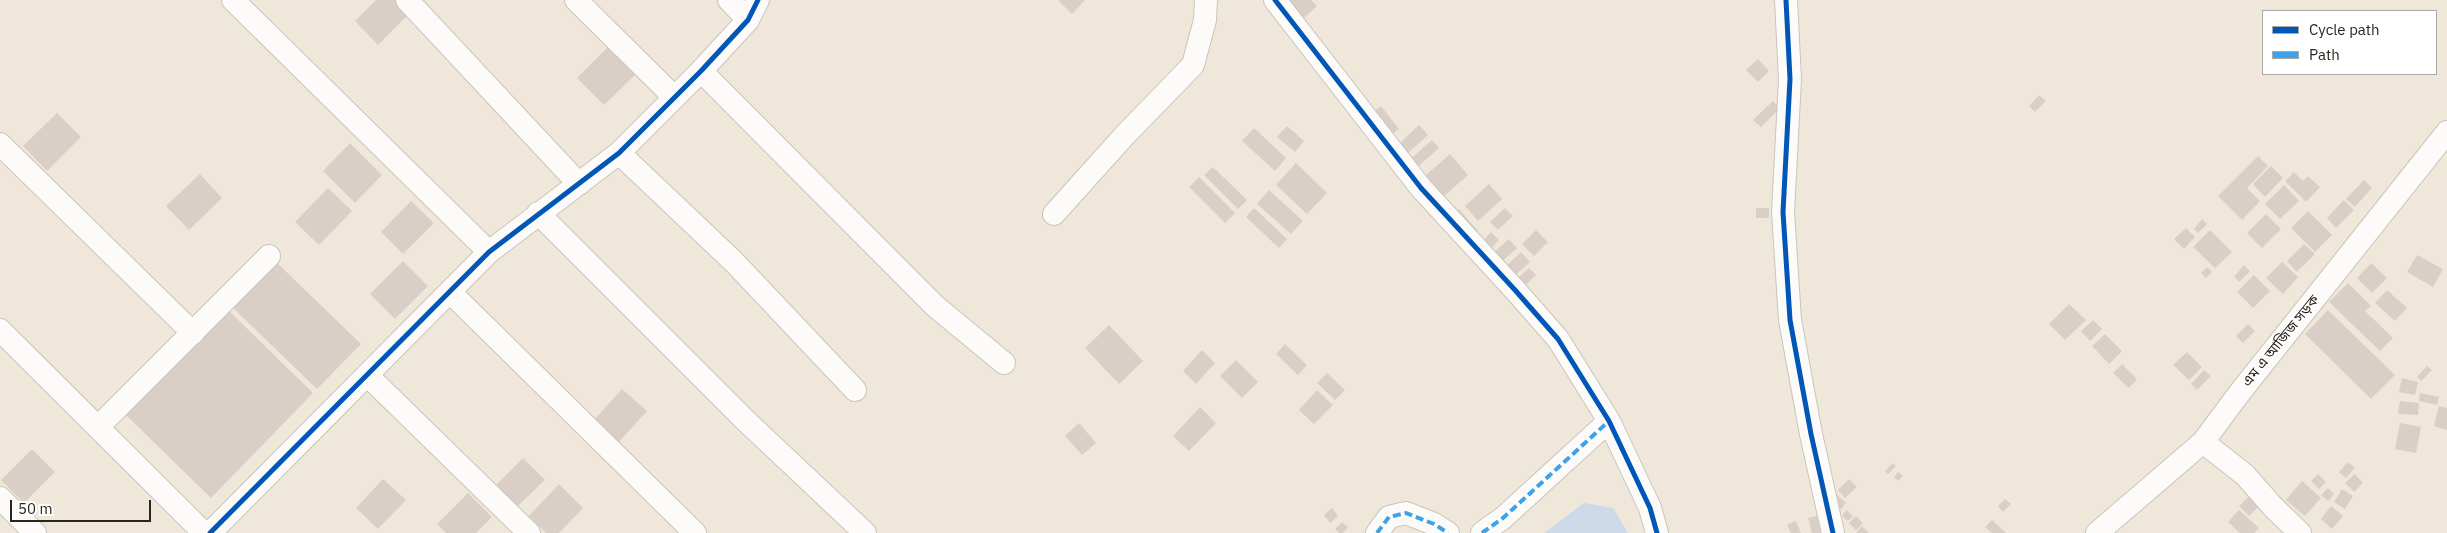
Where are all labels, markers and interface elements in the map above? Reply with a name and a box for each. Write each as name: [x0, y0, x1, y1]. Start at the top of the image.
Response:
legend: [2262, 10, 2437, 75]
text: Cycle path: [2309, 20, 2380, 39]
text: Path: [2309, 45, 2340, 64]
street label: এম এ আজিজ সড়ক: [2239, 292, 2323, 390]
scale bar: [12, 490, 154, 522]
text: 50 m: [18, 499, 53, 518]

